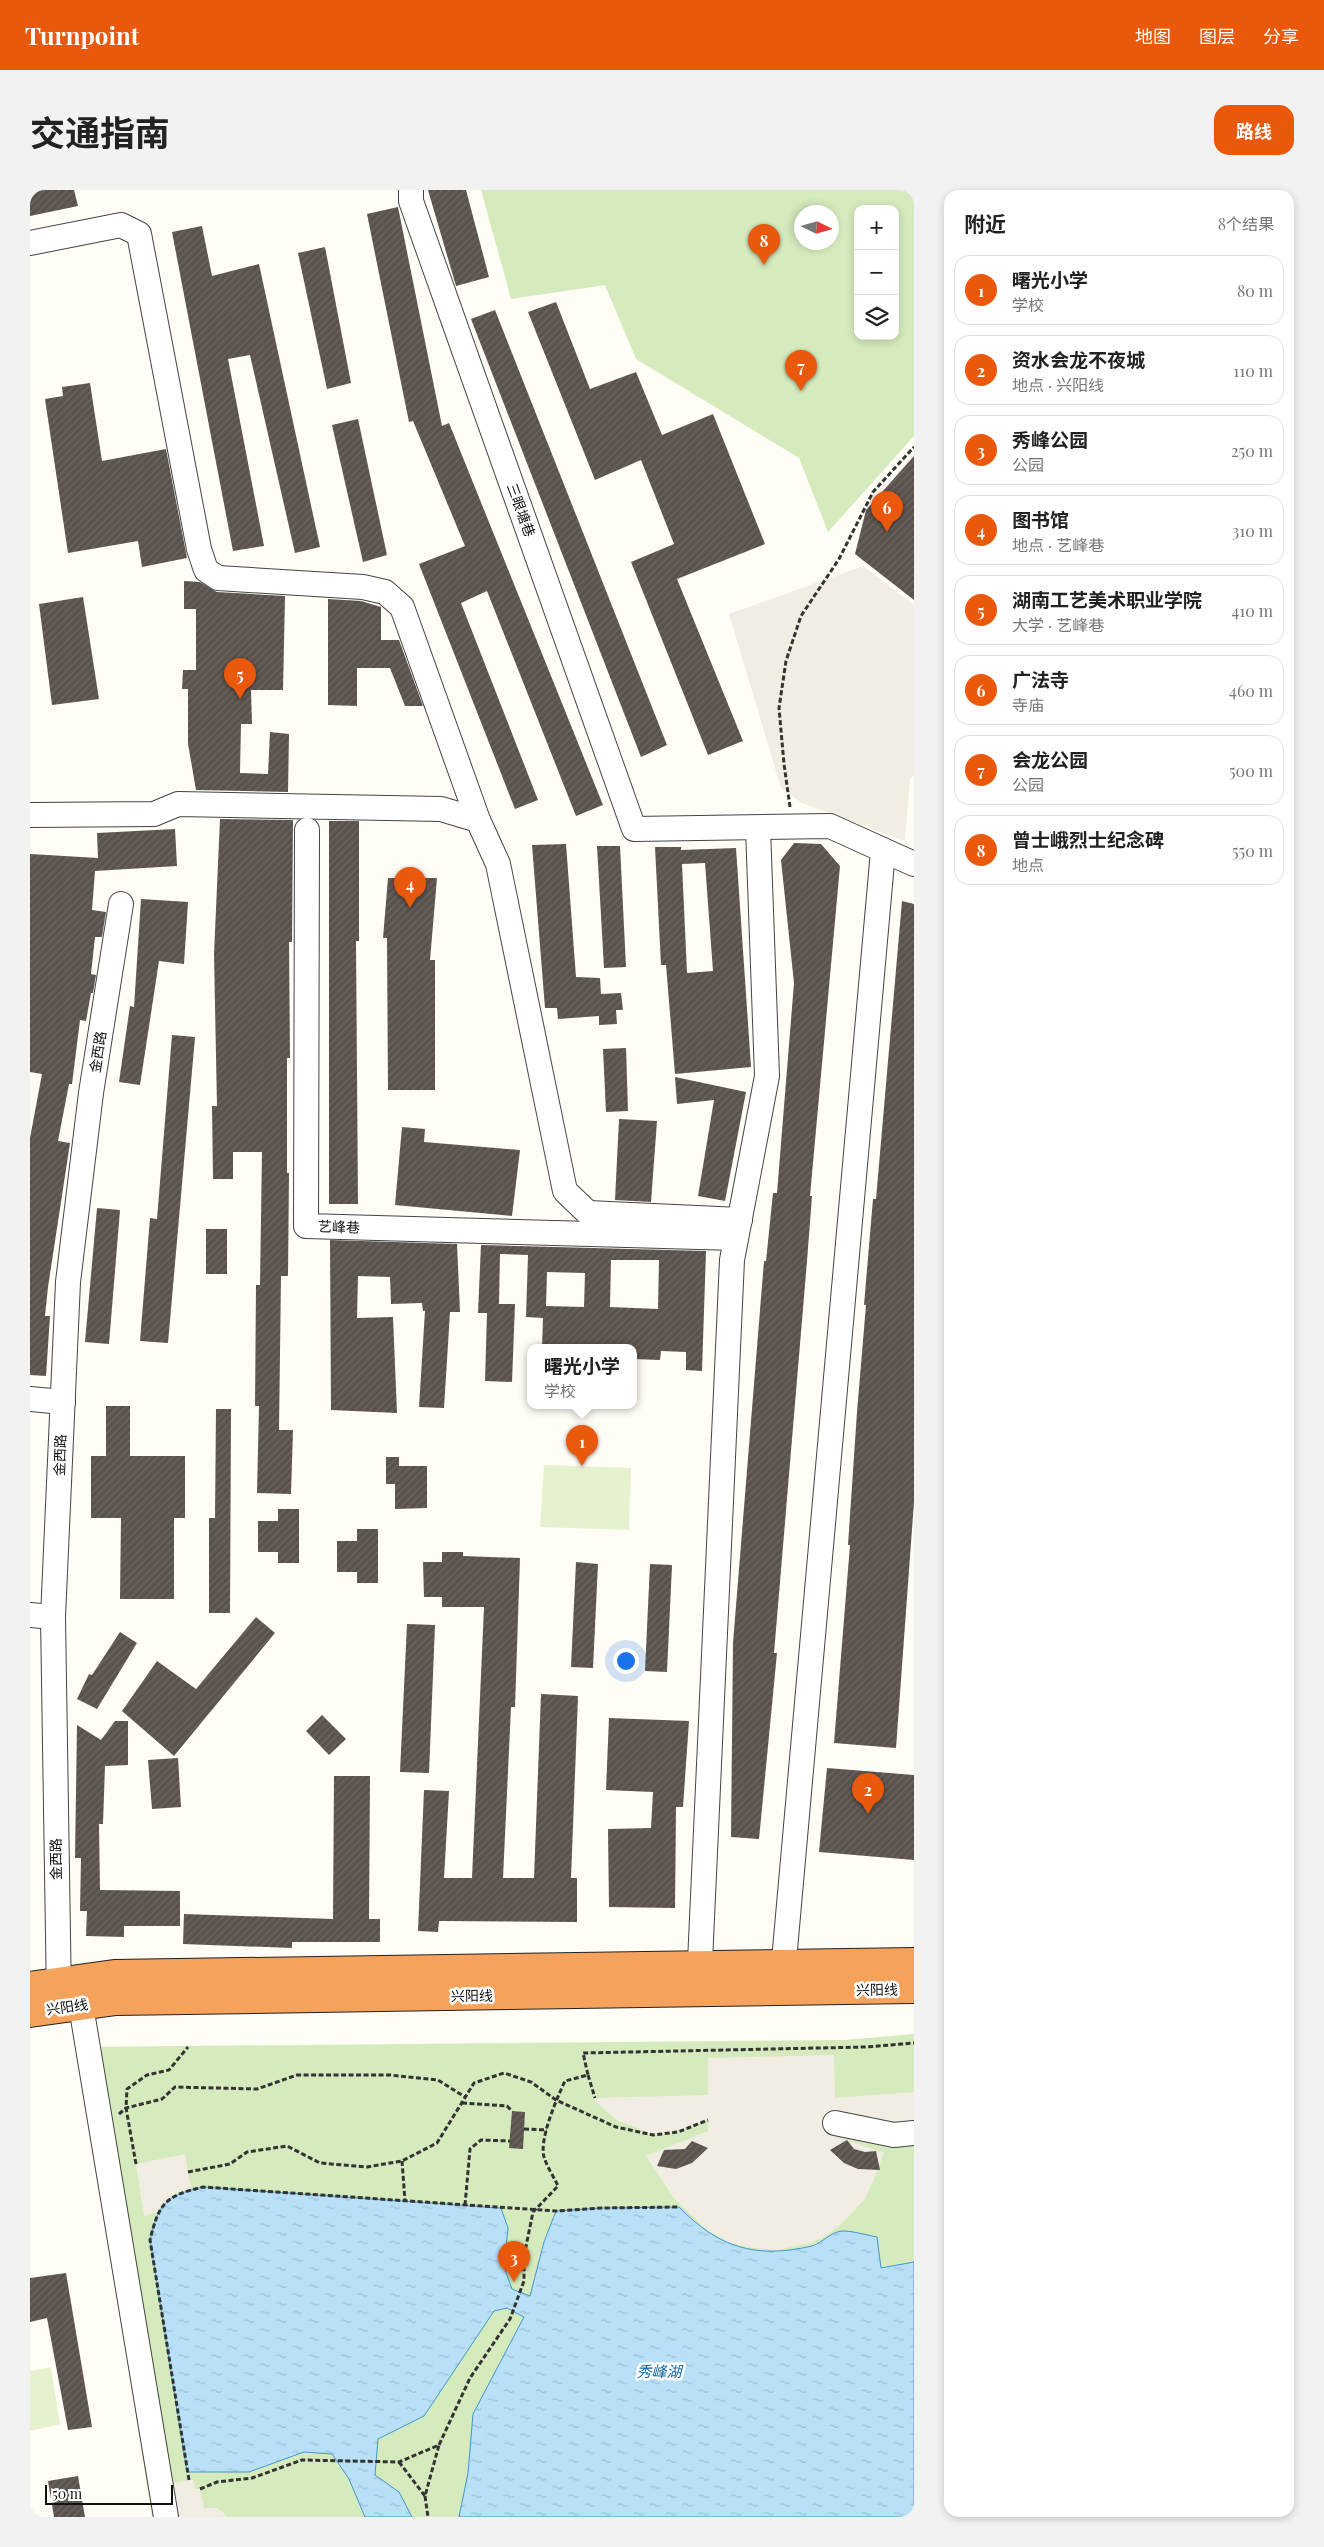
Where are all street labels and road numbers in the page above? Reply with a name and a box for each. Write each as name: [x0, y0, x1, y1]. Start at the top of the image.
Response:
street label: 三眼塘巷: [503, 480, 540, 539]
street label: 金西路: [85, 1030, 110, 1074]
street label: 艺峰巷: [318, 1216, 360, 1237]
street label: 金西路: [49, 1434, 70, 1476]
street label: 金西路: [46, 1838, 65, 1880]
street label: 兴阳线: [856, 1980, 898, 1999]
street label: 兴阳线: [451, 1986, 493, 2005]
street label: 兴阳线: [45, 1994, 89, 2019]

